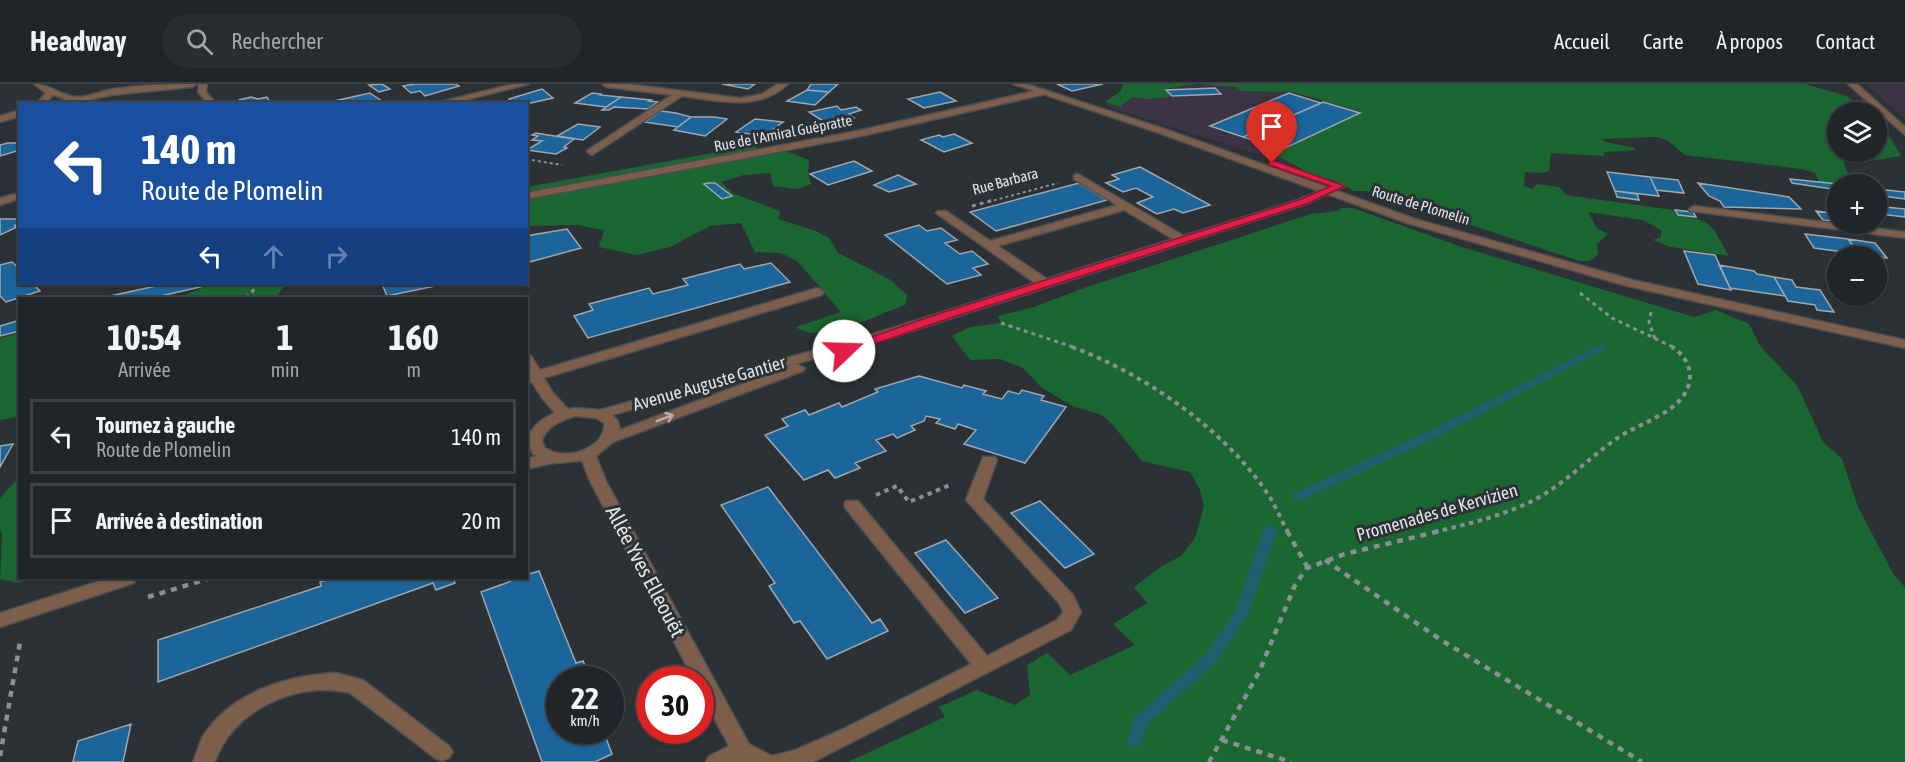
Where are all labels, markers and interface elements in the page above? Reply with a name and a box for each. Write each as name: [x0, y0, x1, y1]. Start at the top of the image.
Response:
search box: [162, 14, 582, 68]
text: Headway: [30, 25, 126, 57]
icon: search: [183, 25, 216, 58]
text: Rechercher: [231, 28, 323, 54]
text: Accueil: [1554, 29, 1610, 53]
text: Carte: [1643, 29, 1683, 53]
text: À propos: [1716, 29, 1783, 53]
text: Contact: [1816, 29, 1875, 53]
pin: [1246, 101, 1297, 163]
map controls: [1827, 102, 1887, 306]
button: layers: [1827, 102, 1887, 162]
icon: arrive: [1255, 110, 1288, 143]
street label: Rue de l'Amiral Guépratte: [713, 111, 854, 155]
text: 140 m: [141, 125, 236, 173]
icon: left: [42, 126, 120, 204]
street label: Rue Barbara: [970, 164, 1040, 198]
button: +: [1827, 174, 1887, 234]
text: Route de Plomelin: [141, 175, 323, 206]
street label: Route de Plomelin: [1370, 182, 1472, 228]
icon: left: [194, 240, 227, 273]
icon: ahead: [257, 240, 290, 273]
icon: right: [320, 240, 353, 273]
button: −: [1827, 246, 1887, 306]
text: 10:54: [107, 316, 182, 358]
text: 1: [277, 316, 293, 358]
text: 160: [388, 316, 439, 358]
position arrow: [812, 319, 876, 383]
street label: Avenue Auguste Gantier: [630, 351, 788, 415]
text: Arrivée: [118, 358, 170, 381]
text: min: [271, 358, 299, 381]
text: m: [406, 358, 421, 381]
one-way arrow: [655, 411, 674, 422]
text: Tournez à gauche: [96, 412, 235, 438]
icon: left: [45, 420, 78, 453]
text: 140 m: [451, 424, 501, 450]
text: Route de Plomelin: [96, 438, 231, 461]
street label: Promenades de Kervizien: [1354, 479, 1520, 545]
street label: Allée Yves Elleouët: [601, 501, 691, 641]
icon: arrive: [45, 504, 78, 537]
text: Arrivée à destination: [96, 508, 263, 534]
text: 20 m: [461, 508, 501, 534]
speed limit sign: 30: [636, 666, 714, 744]
text: 22: [571, 681, 599, 715]
text: km/h: [570, 712, 600, 729]

